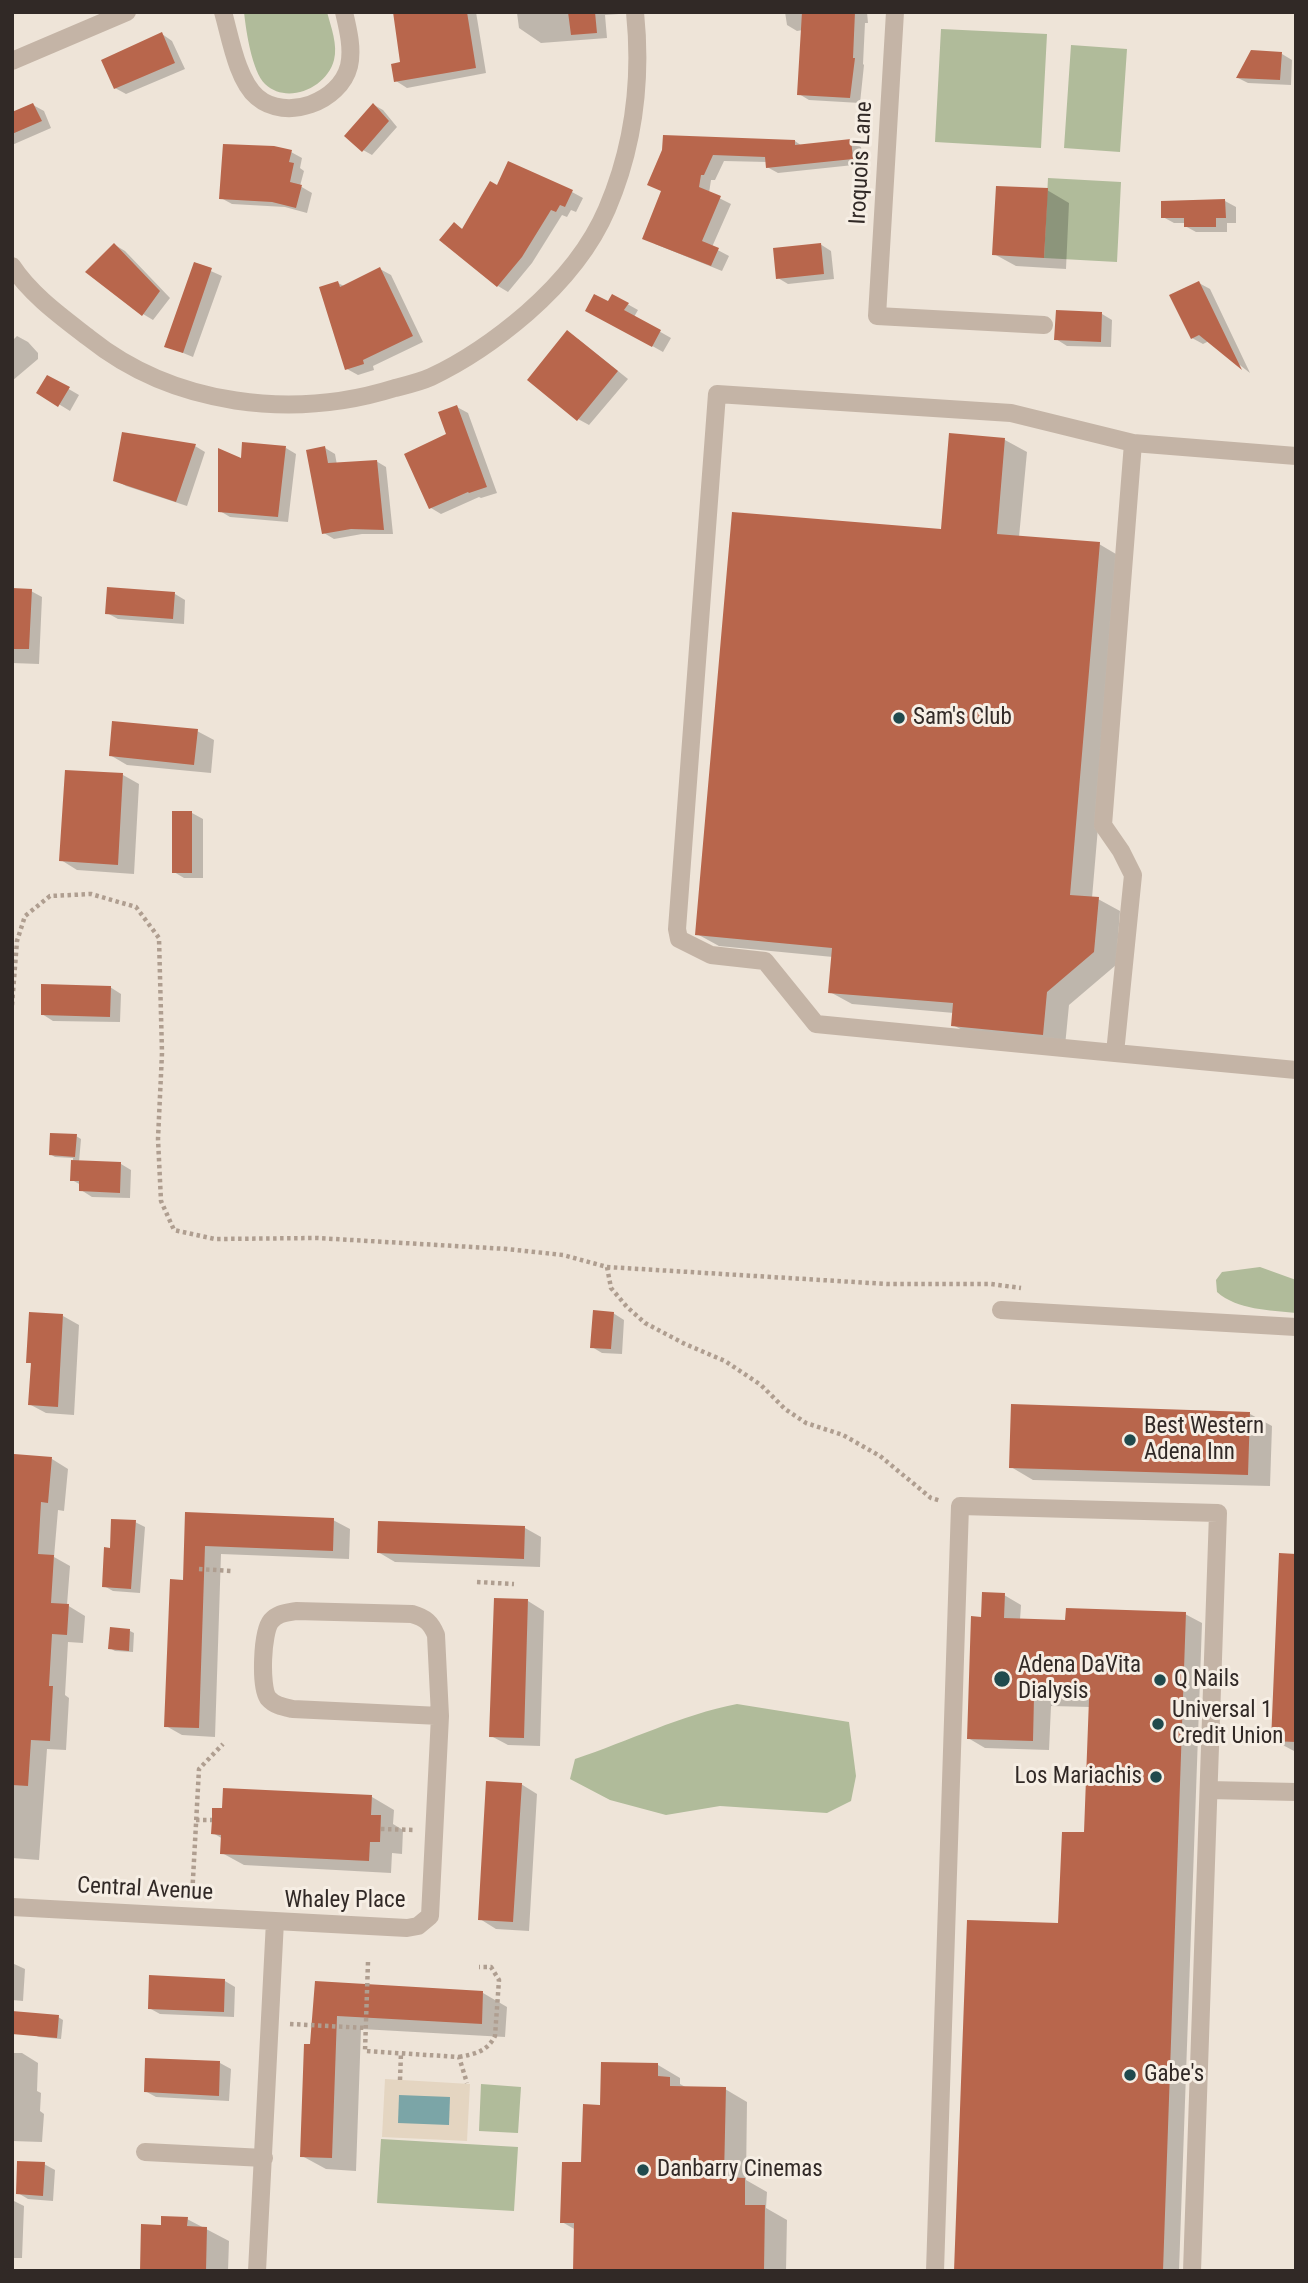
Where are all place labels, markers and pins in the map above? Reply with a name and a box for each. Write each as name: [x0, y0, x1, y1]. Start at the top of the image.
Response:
place label: Sam's Club: [913, 704, 1012, 732]
marker: Sam's Club: [891, 710, 907, 726]
place label: Best Western Adena Inn: [1144, 1413, 1264, 1467]
marker: Best Western Adena Inn: [1122, 1432, 1138, 1448]
place label: Adena DaVita Dialysis: [1018, 1652, 1141, 1706]
place label: Q Nails: [1174, 1666, 1239, 1694]
marker: Adena DaVita Dialysis: [992, 1669, 1012, 1689]
marker: Q Nails: [1152, 1672, 1168, 1688]
place label: Universal 1 Credit Union: [1172, 1697, 1283, 1751]
marker: Universal 1 Credit Union: [1150, 1716, 1166, 1732]
place label: Los Mariachis: [1015, 1763, 1142, 1791]
marker: Los Mariachis: [1148, 1769, 1164, 1785]
place label: Gabe's: [1144, 2061, 1204, 2089]
marker: Gabe's: [1122, 2067, 1138, 2083]
place label: Danbarry Cinemas: [657, 2156, 823, 2184]
marker: Danbarry Cinemas: [635, 2162, 651, 2178]

